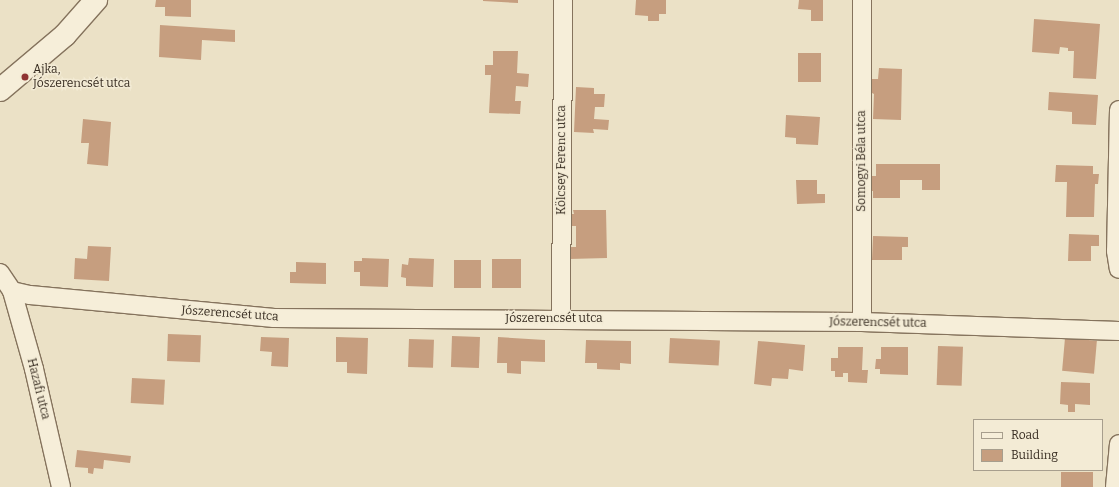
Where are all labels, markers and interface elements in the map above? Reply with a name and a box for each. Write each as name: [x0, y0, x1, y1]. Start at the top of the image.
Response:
place label: Ajka, Jószerencsét utca: [33, 63, 130, 91]
marker: Ajka, Jószerencsét utca: [20, 72, 30, 82]
street label: Kölcsey Ferenc utca: [555, 105, 569, 215]
street label: Somogyi Béla utca: [855, 110, 869, 212]
street label: Jószerencsét utca: [181, 303, 279, 325]
street label: Jószerencsét utca: [505, 312, 603, 326]
street label: Jószerencsét utca: [829, 315, 927, 331]
street label: Hazafi utca: [23, 357, 53, 421]
legend: [973, 419, 1103, 471]
text: Road: [1011, 428, 1039, 442]
text: Building: [1011, 448, 1058, 462]

